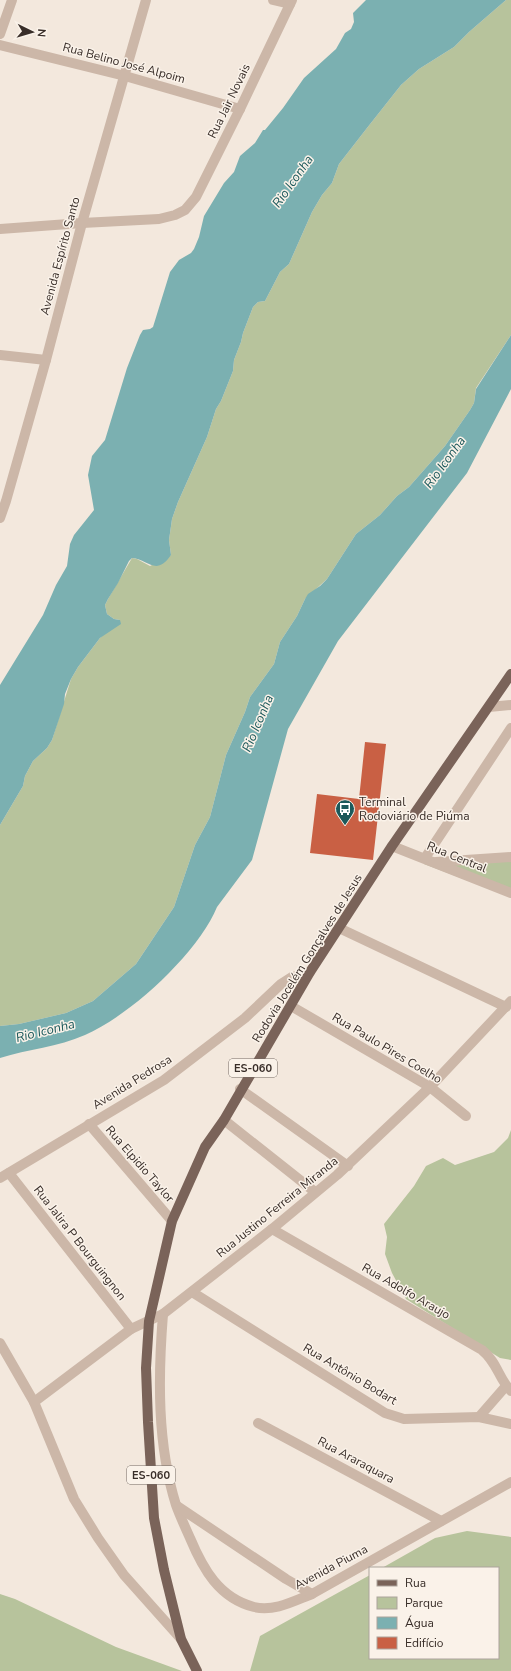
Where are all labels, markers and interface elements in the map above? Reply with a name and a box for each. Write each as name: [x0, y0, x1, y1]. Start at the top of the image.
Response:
north arrow: [12, 12, 52, 52]
text: N: [34, 28, 49, 38]
street label: Rua Belino José Alpoim: [61, 39, 187, 87]
street label: Rua Jair Novais: [204, 61, 254, 141]
water label: Rio Iconha: [268, 152, 318, 211]
street label: Avenida Espírito Santo: [37, 195, 84, 317]
water label: Rio Iconha: [420, 433, 470, 492]
water label: Rio Iconha: [238, 692, 278, 755]
place label: Terminal Rodoviário de Piúma: [359, 794, 470, 824]
bus stop icon: Terminal Rodoviário de Piúma: [334, 798, 356, 826]
street label: Rua Central: [425, 838, 490, 876]
street label: Rodovia Jocelém Gonçalves de Jesus: [248, 870, 366, 1045]
street label: Rua Paulo Pires Coelho: [329, 1009, 445, 1087]
water label: Rio Iconha: [14, 1015, 77, 1047]
street label: Avenida Pedrosa: [89, 1051, 175, 1113]
road number: ES-060: [229, 1059, 277, 1077]
street label: Rua Elpidio Taylor: [102, 1122, 178, 1206]
street label: Rua Justino Ferreira Miranda: [213, 1153, 341, 1261]
street label: Rua Jalira P Bourguingnon: [30, 1182, 130, 1304]
street label: Rua Adolfo Araujo: [359, 1259, 453, 1323]
street label: Rua Antônio Bodart: [300, 1340, 401, 1409]
street label: Rua Araraquara: [315, 1433, 397, 1487]
road number: ES-060: [127, 1466, 175, 1484]
street label: Avenida Piuma: [292, 1541, 370, 1593]
legend: [369, 1567, 499, 1659]
text: Rua: [405, 1575, 426, 1591]
text: Parque: [405, 1595, 443, 1611]
text: Água: [405, 1615, 434, 1631]
text: Edifício: [405, 1635, 444, 1651]

